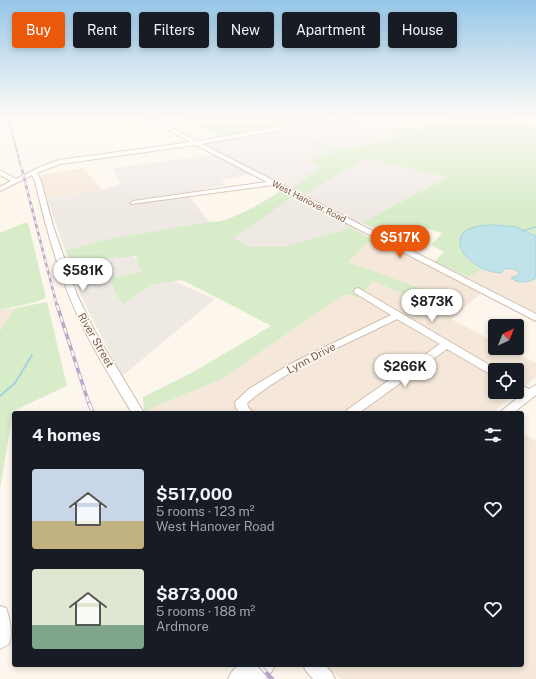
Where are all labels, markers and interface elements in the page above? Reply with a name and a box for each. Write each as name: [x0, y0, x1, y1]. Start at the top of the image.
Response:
chip: Buy: [12, 12, 65, 48]
chip: Rent: [73, 12, 131, 48]
chip: Filters: [139, 12, 209, 48]
chip: New: [217, 12, 274, 48]
chip: Apartment: [282, 12, 380, 48]
chip: House: [388, 12, 457, 48]
street label: West Hanover Road: [270, 177, 348, 225]
pin: $517K: [372, 225, 428, 259]
text: $517K: [380, 230, 420, 245]
pin: $581K: [55, 258, 111, 292]
text: $581K: [62, 263, 104, 278]
pin: $873K: [404, 289, 460, 323]
text: $873K: [410, 294, 454, 309]
street label: River Street: [76, 311, 116, 369]
north arrow: [488, 319, 524, 355]
map controls: [488, 319, 524, 399]
street label: Lynn Drive: [285, 340, 337, 376]
pin: $266K: [377, 354, 433, 388]
text: $266K: [383, 359, 427, 374]
button: locate: [488, 363, 524, 399]
icon: filters: [482, 424, 504, 446]
text: 4 homes: [32, 425, 101, 445]
text: $517,000: [156, 484, 233, 504]
icon: home: [64, 485, 112, 533]
icon: heart: [482, 498, 504, 520]
text: 5 rooms · 123 m²: [156, 504, 255, 519]
text: West Hanover Road: [156, 519, 274, 534]
text: $873,000: [156, 584, 238, 604]
icon: home: [64, 585, 112, 633]
icon: heart: [482, 598, 504, 620]
text: 5 rooms · 188 m²: [156, 604, 255, 619]
text: Ardmore: [156, 619, 209, 634]

